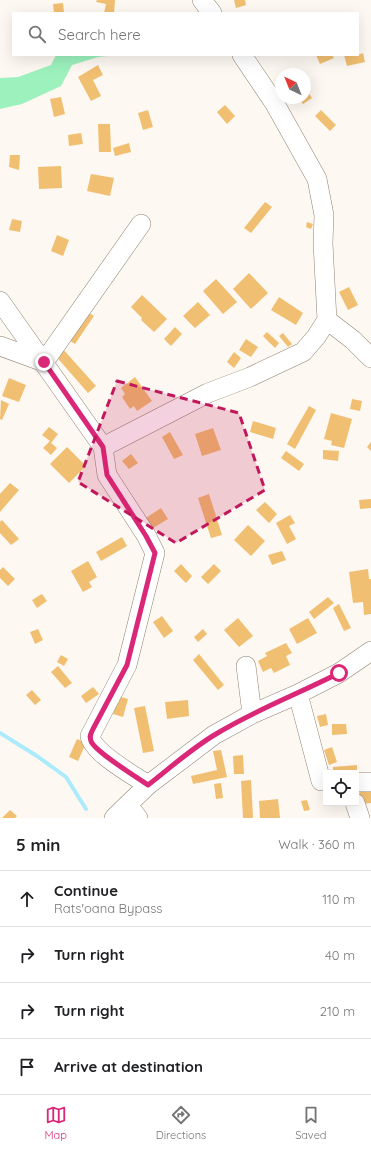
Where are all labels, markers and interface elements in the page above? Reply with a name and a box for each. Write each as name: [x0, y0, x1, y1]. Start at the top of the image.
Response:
search box: [12, 12, 359, 56]
icon: search: [26, 23, 48, 45]
text: Search here: [58, 25, 141, 44]
north arrow: [275, 68, 311, 104]
route end: [35, 353, 53, 371]
route start: [330, 664, 348, 682]
map controls: [323, 770, 359, 806]
button: locate: [323, 770, 359, 806]
text: 5 min: [16, 834, 60, 855]
text: Walk · 360 m: [278, 836, 355, 852]
text: Continue: [54, 881, 118, 900]
icon: ahead: [16, 888, 38, 910]
text: 110 m: [322, 891, 355, 907]
text: Rats'oana Bypass: [54, 900, 162, 916]
icon: right: [16, 944, 38, 966]
text: Turn right: [54, 945, 125, 964]
text: 40 m: [325, 947, 355, 963]
icon: right: [16, 1000, 38, 1022]
text: Turn right: [54, 1001, 125, 1020]
text: 210 m: [320, 1003, 355, 1019]
icon: arrive: [16, 1056, 38, 1078]
text: Arrive at destination: [54, 1057, 203, 1076]
tab: Map: [44, 1104, 67, 1142]
tab: Directions: [156, 1104, 206, 1142]
tab: Saved: [295, 1104, 327, 1142]

